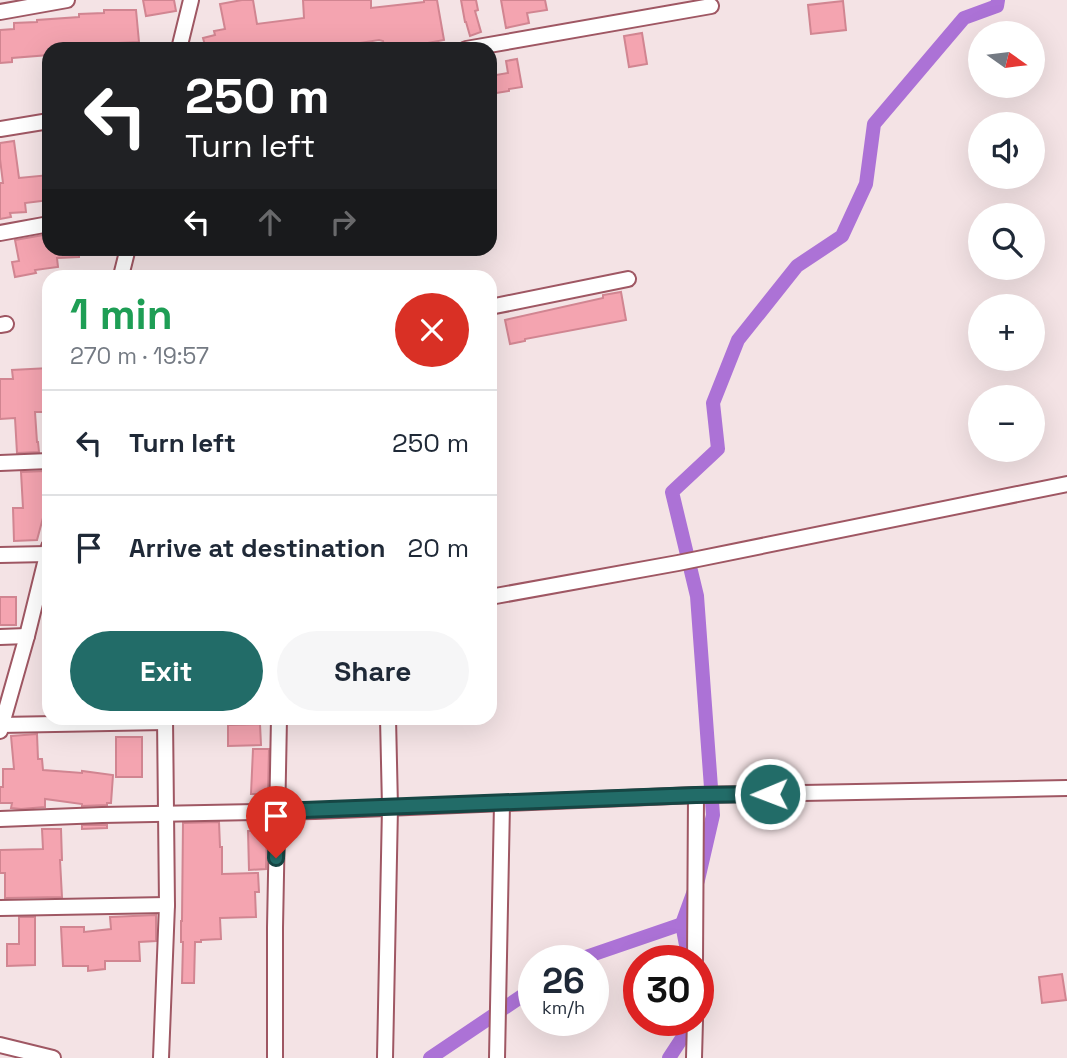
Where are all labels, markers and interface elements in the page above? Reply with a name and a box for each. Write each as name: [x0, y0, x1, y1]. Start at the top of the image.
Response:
north arrow: [968, 21, 1045, 98]
map controls: [968, 21, 1045, 462]
text: 250 m: [185, 65, 330, 127]
icon: left: [70, 70, 161, 161]
button: sound: [968, 112, 1045, 189]
text: Turn left: [185, 126, 315, 166]
icon: left: [178, 203, 216, 241]
icon: ahead: [251, 203, 289, 241]
icon: right: [324, 203, 362, 241]
button: search: [968, 203, 1045, 280]
text: 1 min: [70, 288, 173, 341]
button: close: [395, 293, 469, 367]
button: +: [968, 294, 1045, 371]
text: 270 m · 19:57: [70, 341, 209, 371]
button: −: [968, 385, 1045, 462]
icon: left: [70, 424, 108, 462]
text: Turn left: [129, 426, 236, 460]
text: 250 m: [392, 426, 469, 460]
icon: arrive: [70, 529, 108, 567]
text: Arrive at destination: [129, 531, 386, 565]
text: 20 m: [408, 531, 469, 565]
button: Exit: [70, 631, 263, 711]
button: Share: [277, 631, 469, 711]
position arrow: [733, 757, 807, 831]
pin: [246, 786, 306, 858]
icon: arrive: [257, 797, 295, 835]
speed limit sign: 30: [623, 945, 714, 1036]
text: 26: [542, 959, 585, 1003]
text: km/h: [542, 996, 585, 1019]

